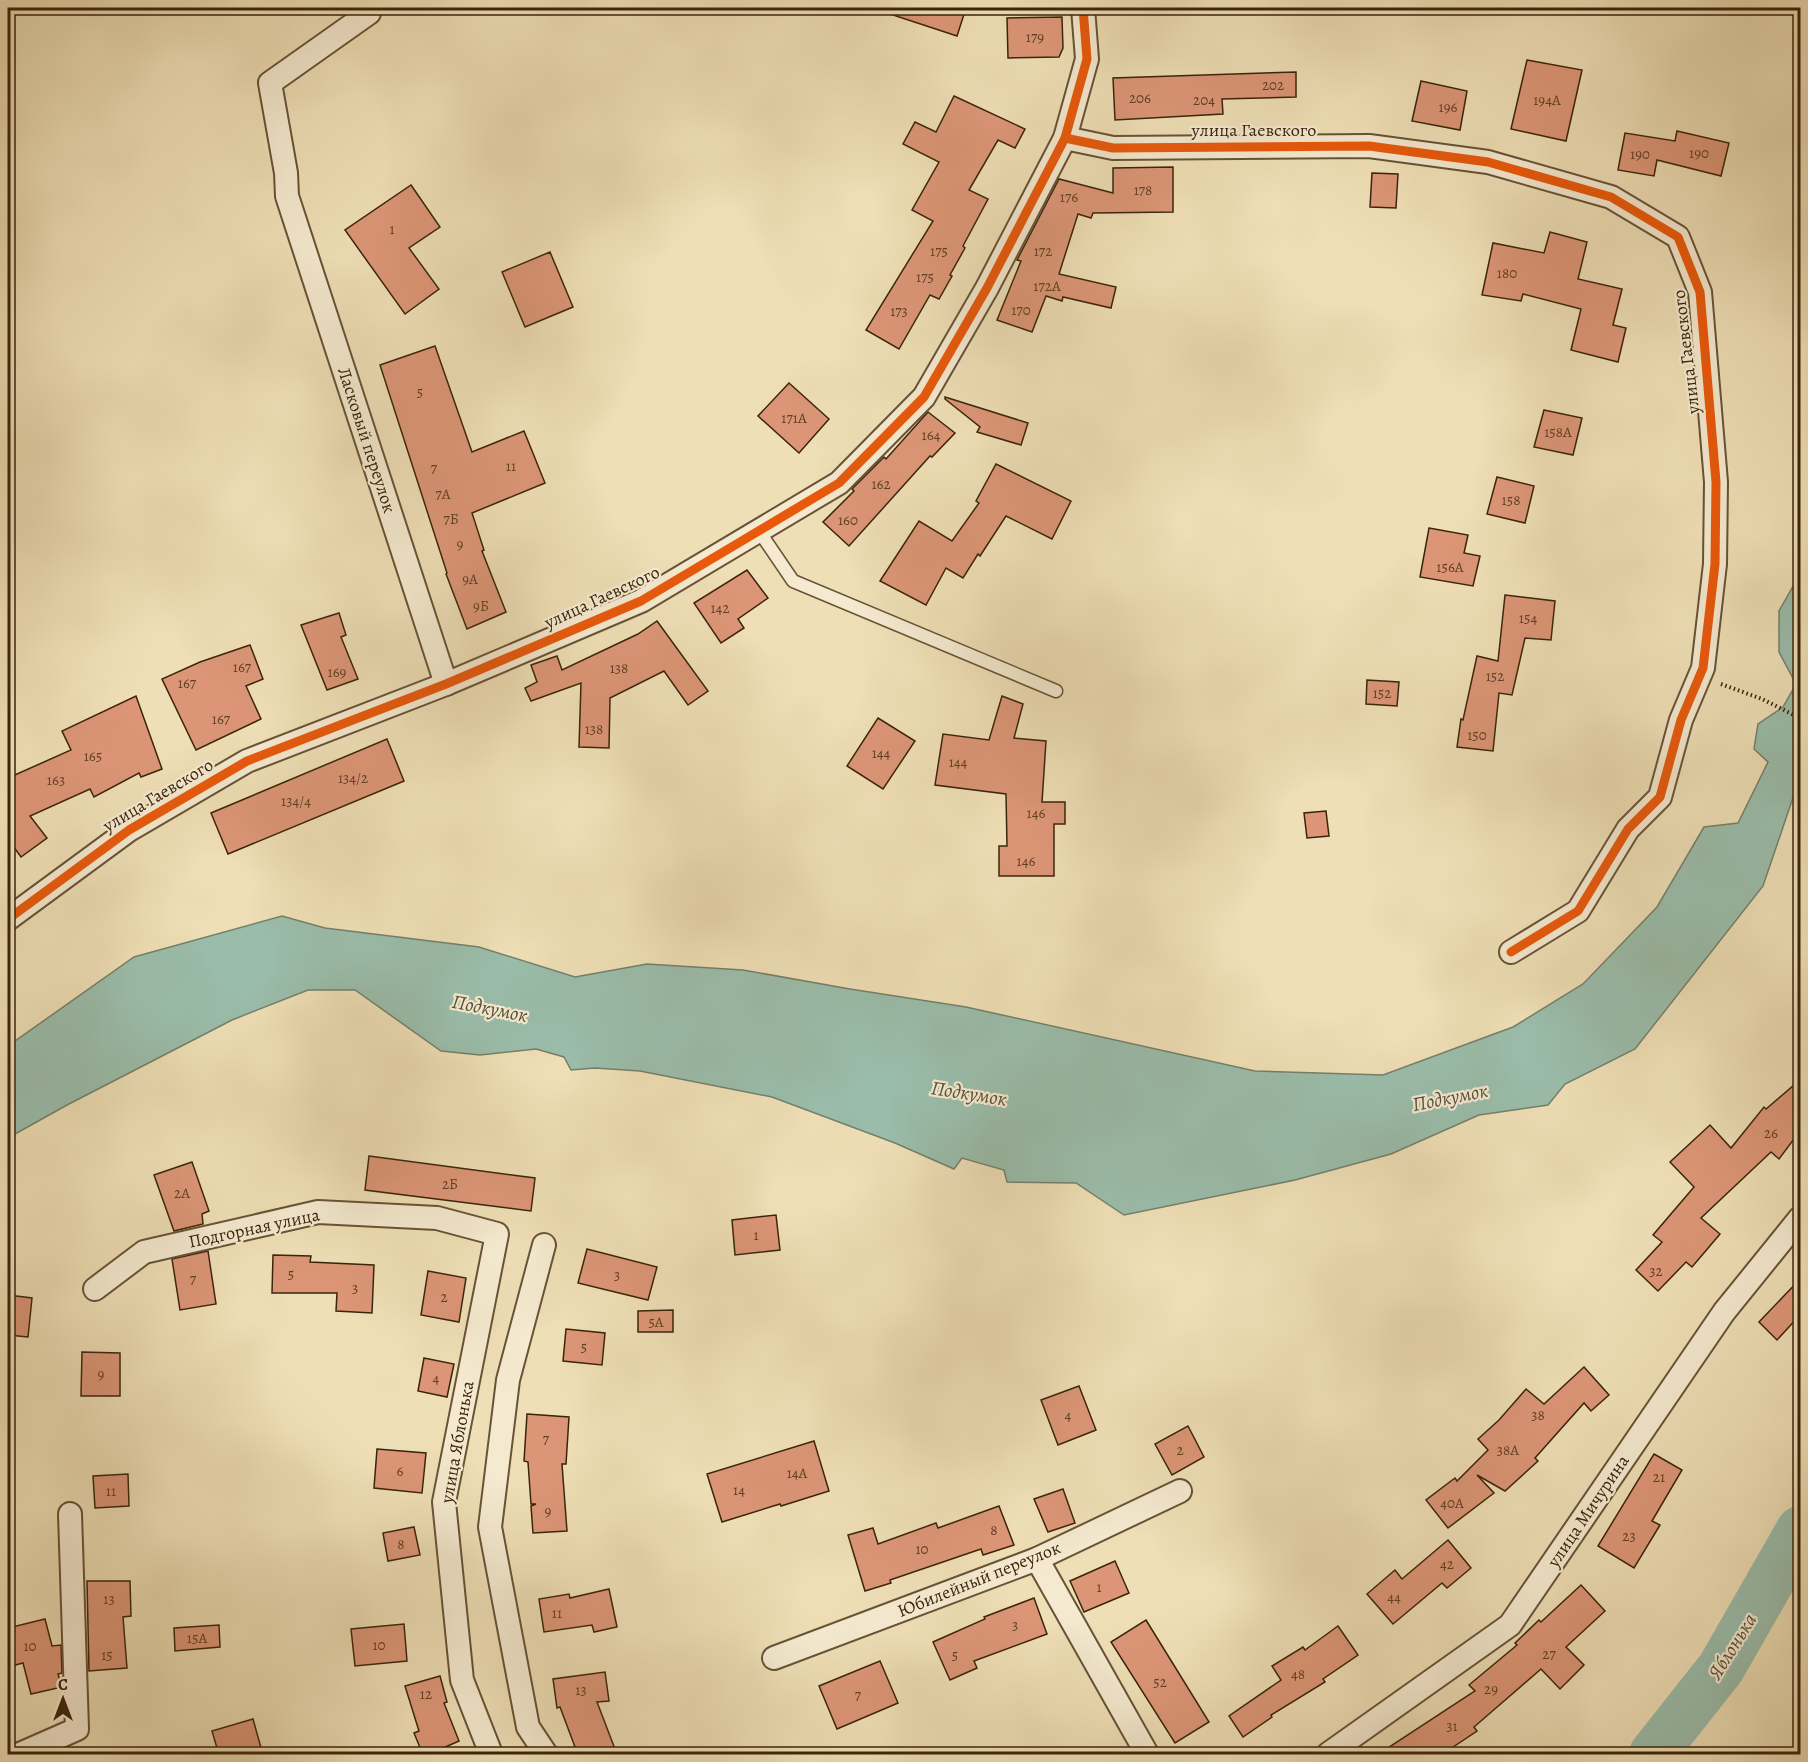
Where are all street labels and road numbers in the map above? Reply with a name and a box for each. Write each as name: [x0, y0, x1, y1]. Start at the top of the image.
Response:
street label: улица Гаевского: [1191, 118, 1316, 142]
street label: улица Гаевского: [1666, 289, 1706, 416]
street label: Ласковый переулок: [332, 364, 402, 516]
street label: улица Гаевского: [539, 560, 664, 635]
street label: улица Гаевского: [97, 753, 218, 838]
street label: Подгорная улица: [186, 1202, 322, 1254]
street label: улица Яблонька: [434, 1378, 480, 1506]
street label: улица Мичурина: [1541, 1450, 1635, 1573]
street label: Юбилейный переулок: [894, 1535, 1064, 1623]

